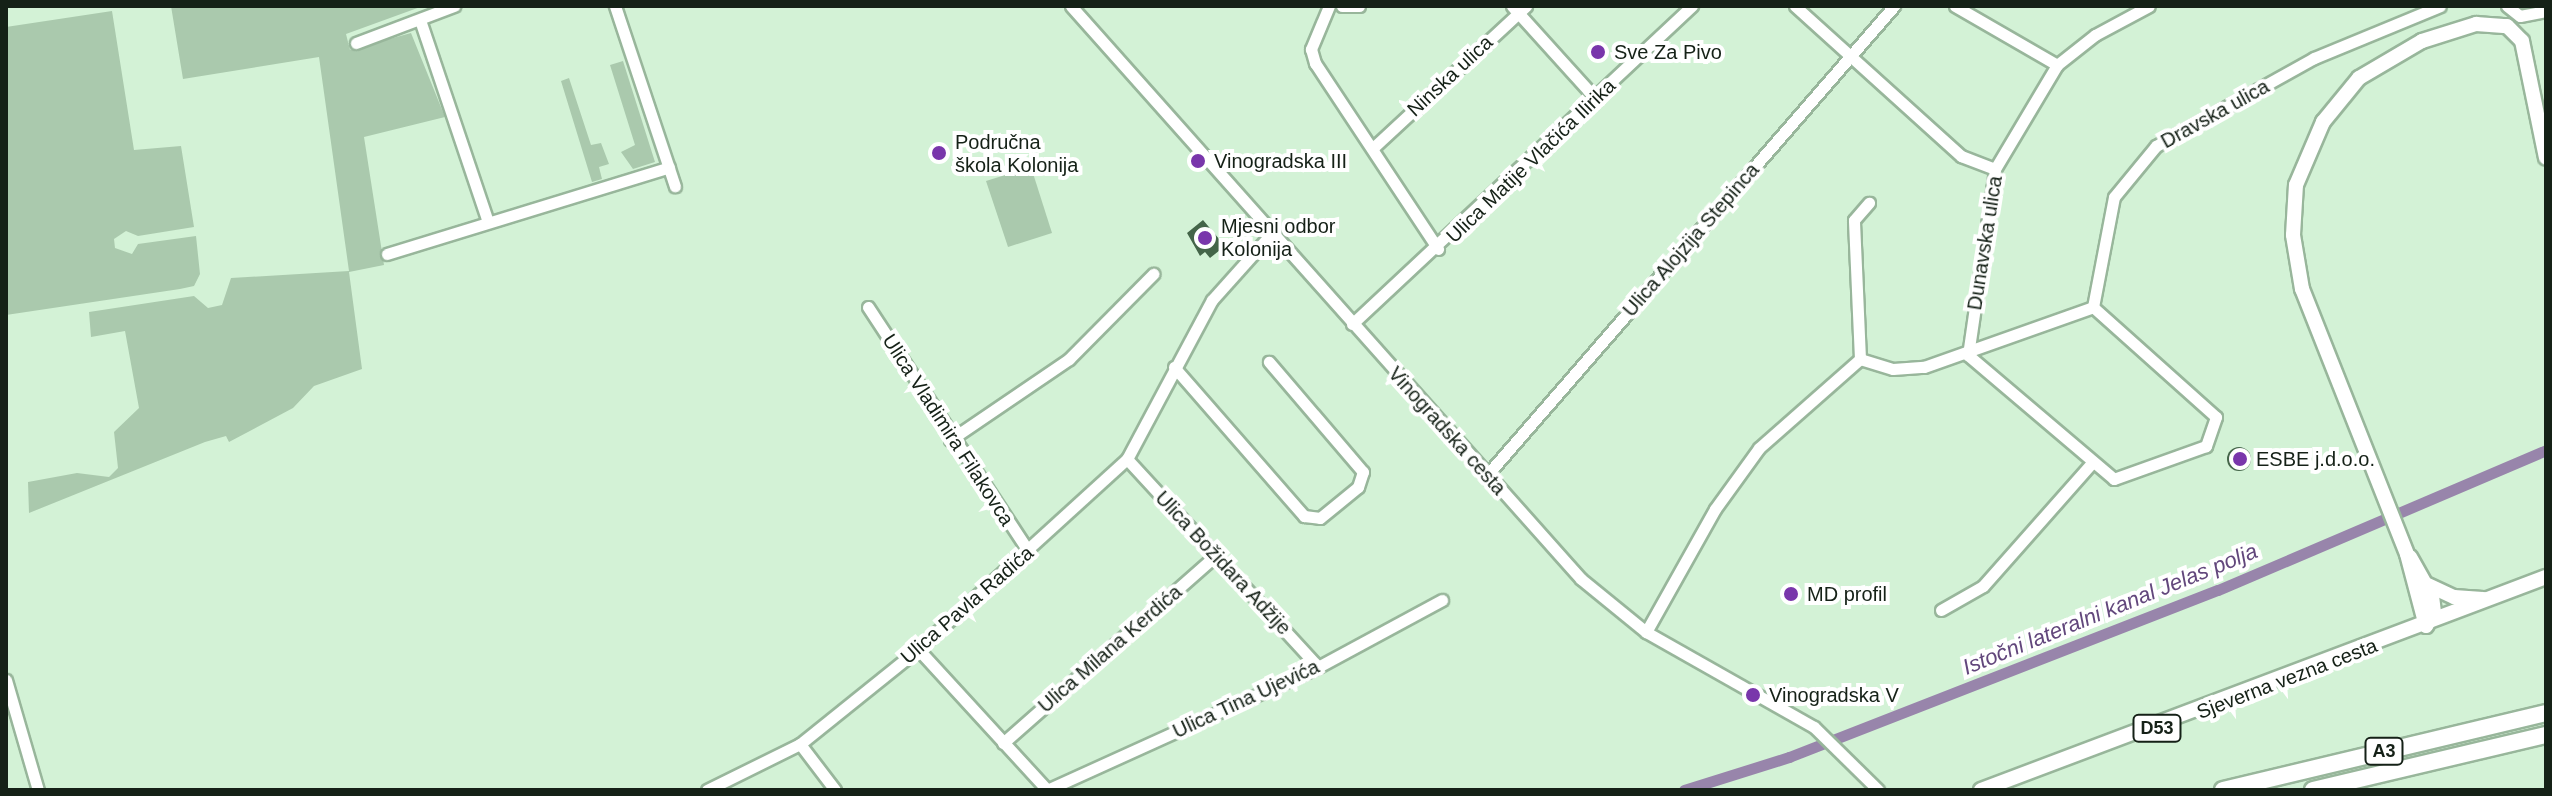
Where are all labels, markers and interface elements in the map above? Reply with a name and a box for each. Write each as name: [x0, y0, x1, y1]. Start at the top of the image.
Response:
street label: Ninska ulica: [1402, 30, 1498, 122]
place label: Sve Za Pivo: [1614, 40, 1722, 64]
marker: Sve Za Pivo: [1589, 43, 1607, 61]
street label: Ulica Matije Vlačića Ilirika: [1442, 74, 1620, 248]
street label: Dravska ulica: [2157, 74, 2273, 154]
place label: Područna škola Kolonija: [955, 130, 1078, 177]
marker: Područna škola Kolonija: [930, 144, 948, 162]
place label: Vinogradska III: [1214, 149, 1347, 173]
marker: Vinogradska III: [1189, 152, 1207, 170]
street label: Ulica Alojzija Stepinca: [1617, 158, 1765, 322]
street label: Dunavska ulica: [1963, 174, 2007, 312]
place label: Mjesni odbor Kolonija: [1221, 214, 1336, 261]
marker: Mjesni odbor Kolonija: [1196, 229, 1214, 247]
street label: Ulica Vladimira Filakovca: [877, 330, 1019, 530]
street label: Vinogradska cesta: [1383, 362, 1511, 500]
place label: ESBE j.d.o.o.: [2256, 447, 2375, 471]
marker: ESBE j.d.o.o.: [2231, 450, 2249, 468]
street label: Ulica Božidara Adžije: [1150, 486, 1296, 640]
water label: Istočni lateralni kanal Jelas polja: [1959, 538, 2261, 680]
street label: Ulica Pavla Radića: [896, 541, 1038, 669]
street label: Ulica Milana Kerdića: [1033, 580, 1187, 718]
place label: MD profil: [1807, 582, 1887, 606]
marker: MD profil: [1782, 585, 1800, 603]
street label: Sjeverna vezna cesta: [2193, 634, 2381, 724]
street label: Ulica Tina Ujevića: [1169, 654, 1323, 744]
place label: Vinogradska V: [1769, 683, 1899, 707]
marker: Vinogradska V: [1744, 686, 1762, 704]
road number: D53: [2131, 714, 2183, 742]
road number: A3: [2364, 737, 2404, 765]

